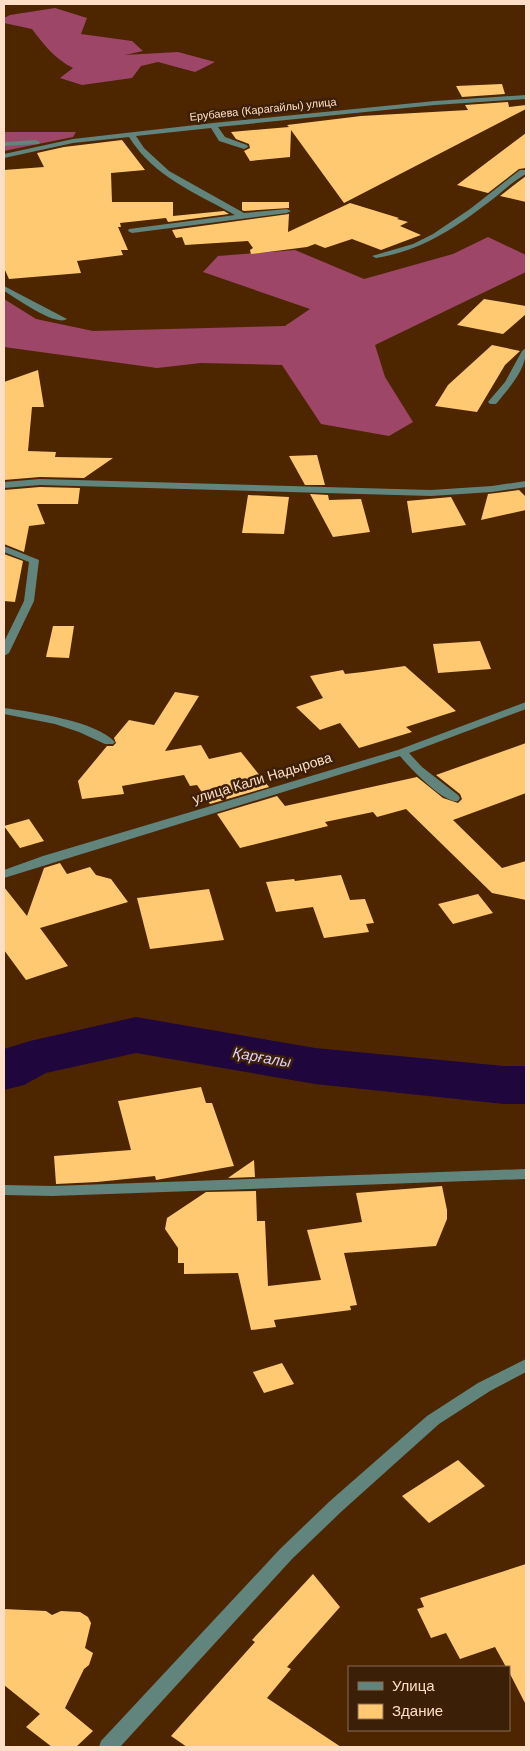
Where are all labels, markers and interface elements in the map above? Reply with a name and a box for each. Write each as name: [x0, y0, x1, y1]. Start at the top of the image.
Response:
street label: Ерубаева (Карагайлы) улица: [189, 95, 338, 123]
street label: улица Кали Надырова: [190, 749, 334, 807]
water label: Қарғалы: [232, 1044, 292, 1070]
legend: [348, 1666, 510, 1731]
text: Улица: [392, 1677, 435, 1694]
text: Здание: [392, 1702, 443, 1719]

